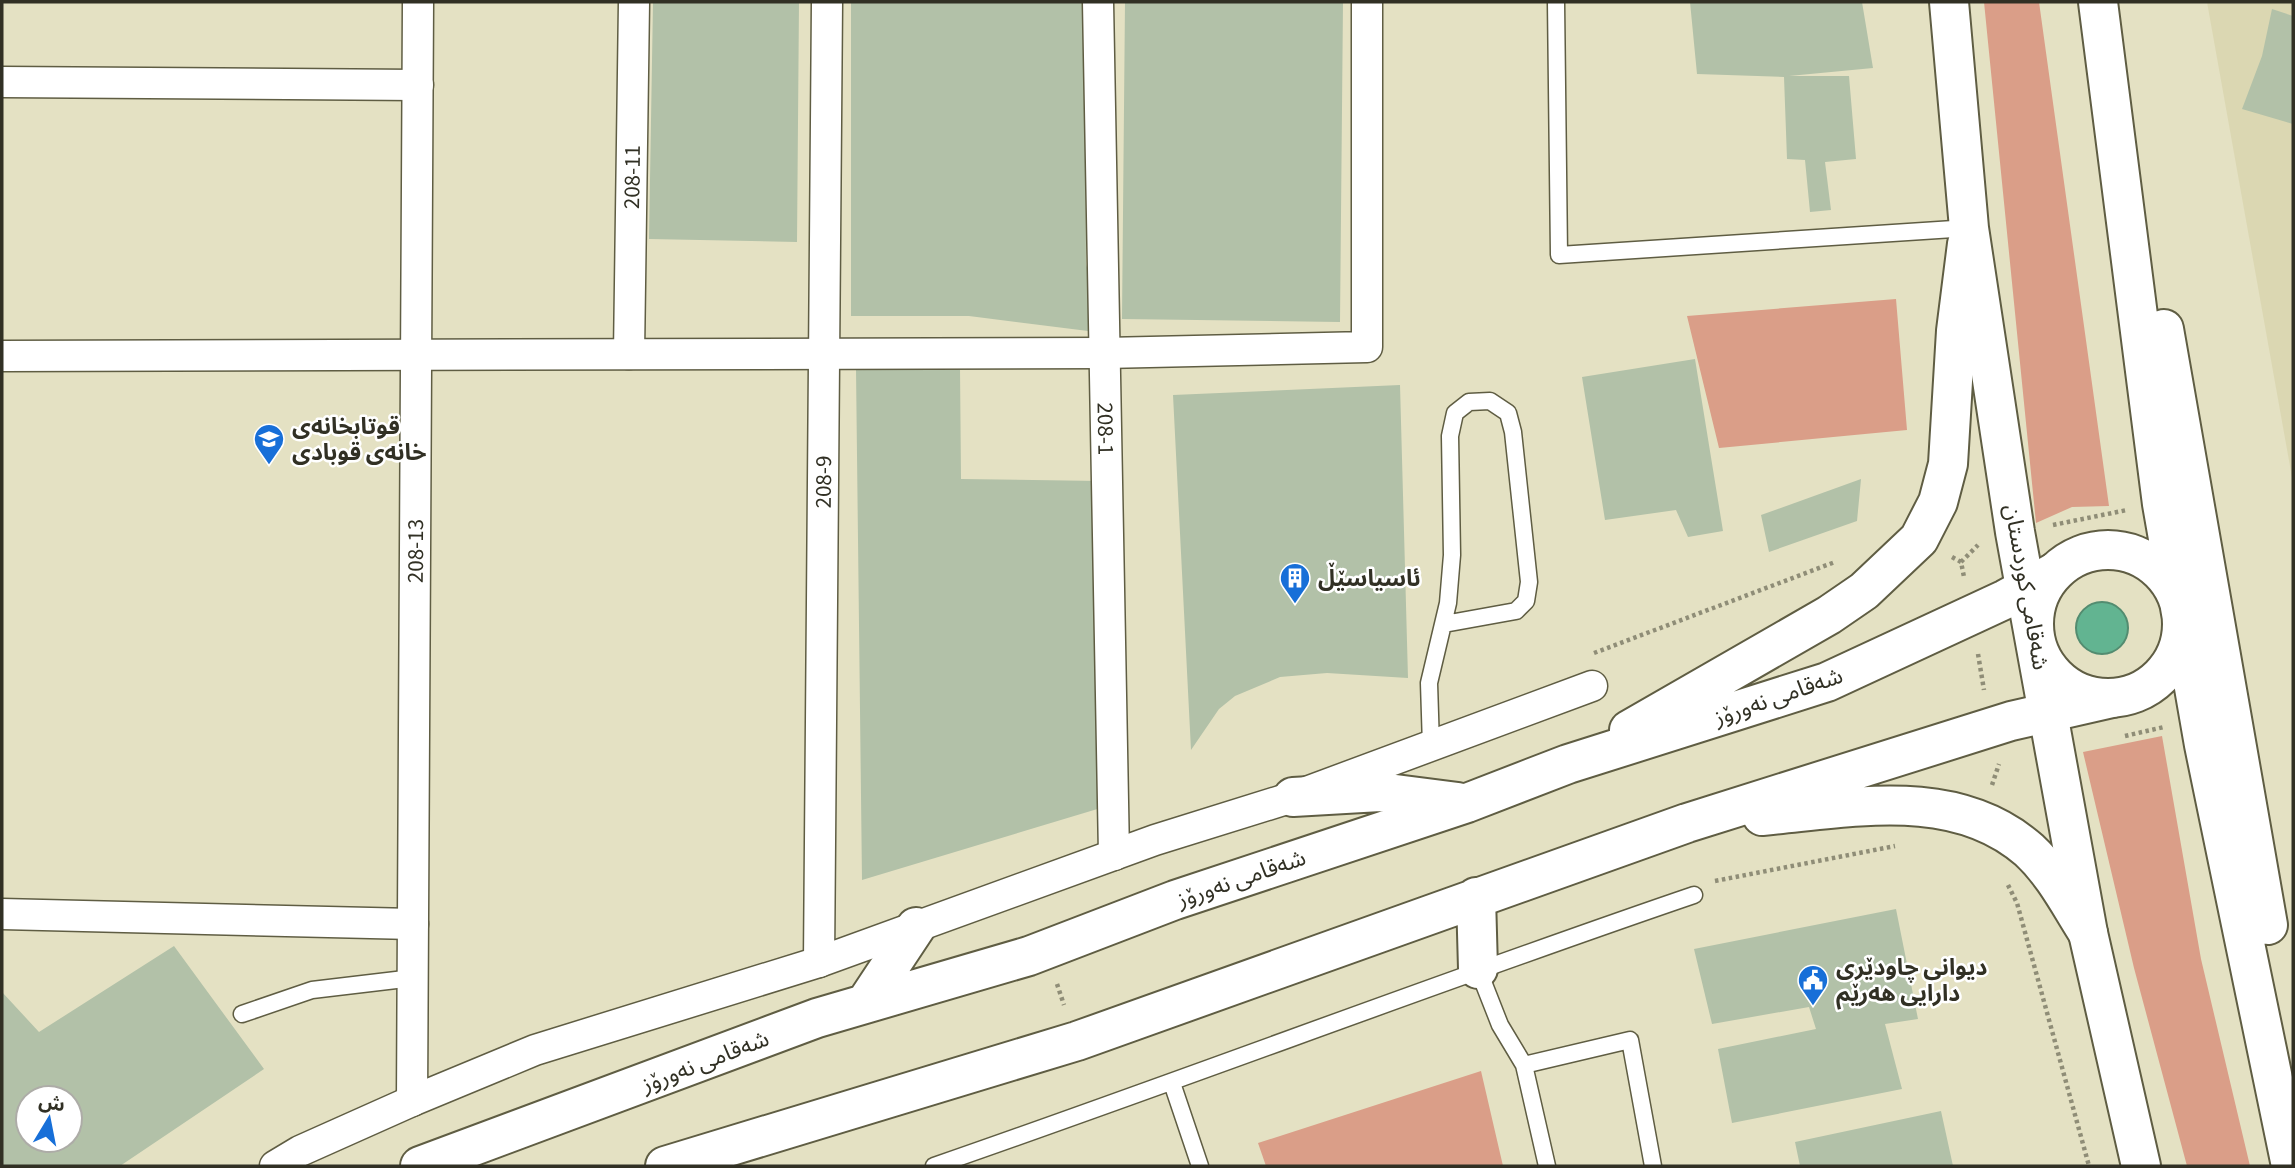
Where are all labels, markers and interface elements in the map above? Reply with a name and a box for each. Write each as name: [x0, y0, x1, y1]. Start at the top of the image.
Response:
street label: 208-11: [615, 145, 649, 209]
street label: 208-1: [1089, 402, 1123, 456]
place label: قوتابخانەی خانەی قوبادی: [292, 410, 426, 469]
school or university icon: قوتابخانەی خانەی قوبادی: [252, 422, 286, 466]
street label: 208-9: [807, 455, 840, 509]
street label: شەقامی کوردستان: [1996, 502, 2057, 673]
street label: 208-13: [399, 519, 432, 583]
building icon: ئاسیاسێڵ: [1278, 561, 1312, 605]
place label: ئاسیاسێڵ: [1318, 562, 1421, 595]
street label: شەقامی نەورۆز: [1708, 659, 1847, 734]
street label: شەقامی نەورۆز: [1171, 841, 1310, 916]
place label: دیوانی چاودێری دارایی هەرێم: [1836, 951, 1987, 1010]
public building icon: دیوانی چاودێری دارایی هەرێم: [1796, 963, 1830, 1007]
street label: شەقامی نەورۆز: [635, 1022, 774, 1101]
north arrow: [14, 1084, 84, 1154]
text: ش: [37, 1088, 67, 1119]

